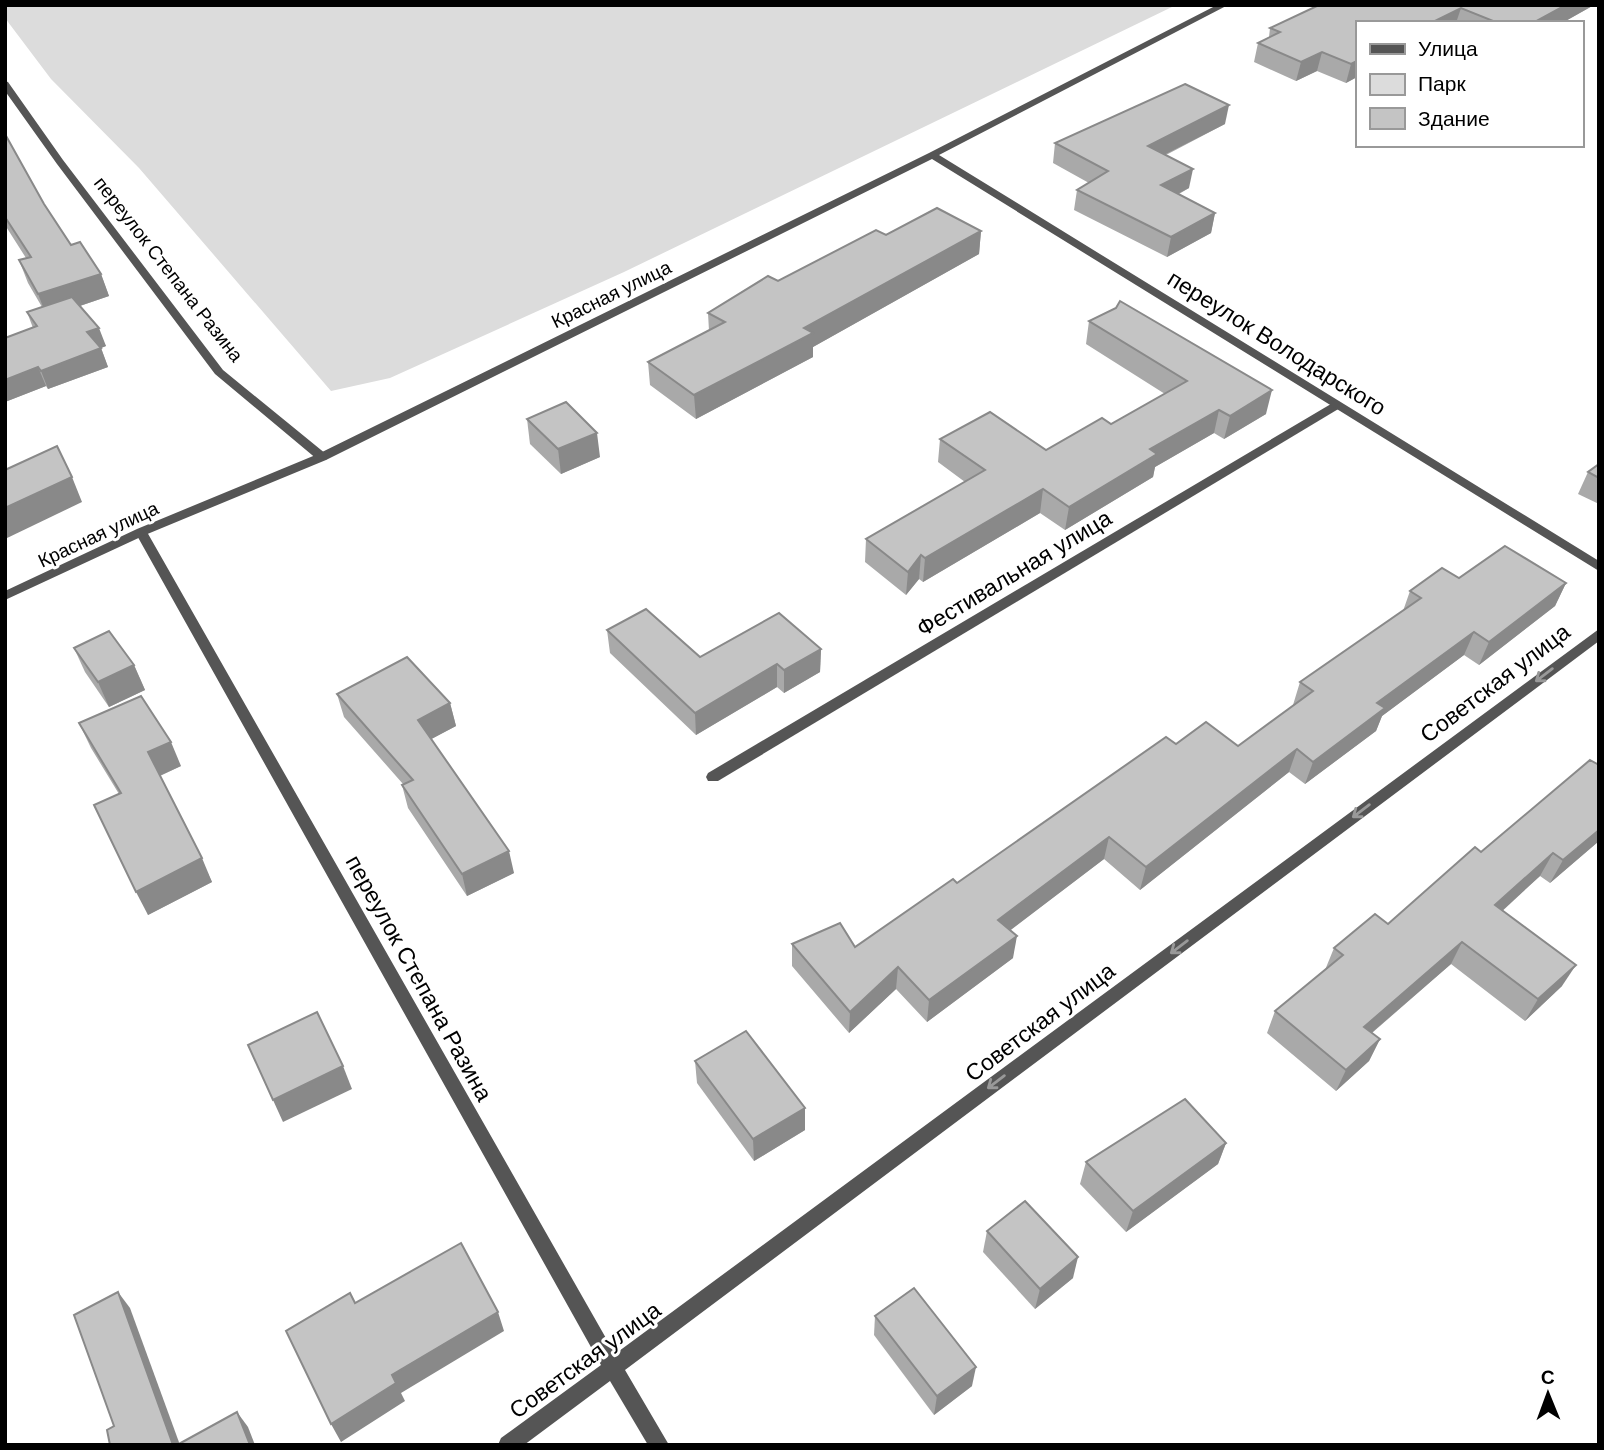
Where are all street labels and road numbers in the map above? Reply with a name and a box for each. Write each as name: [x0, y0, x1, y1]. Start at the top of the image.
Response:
street label: переулок Степана Разина: [88, 172, 249, 367]
street label: Красная улица: [547, 254, 676, 334]
street label: переулок Володарского: [1162, 263, 1392, 423]
street label: Красная улица: [34, 495, 163, 573]
street label: Фестивальная улица: [911, 503, 1117, 643]
street label: Советская улица: [1414, 617, 1576, 749]
street label: переулок Степана Разина: [339, 850, 499, 1106]
street label: Советская улица: [959, 956, 1121, 1088]
street label: Советская улица: [503, 1295, 667, 1425]

